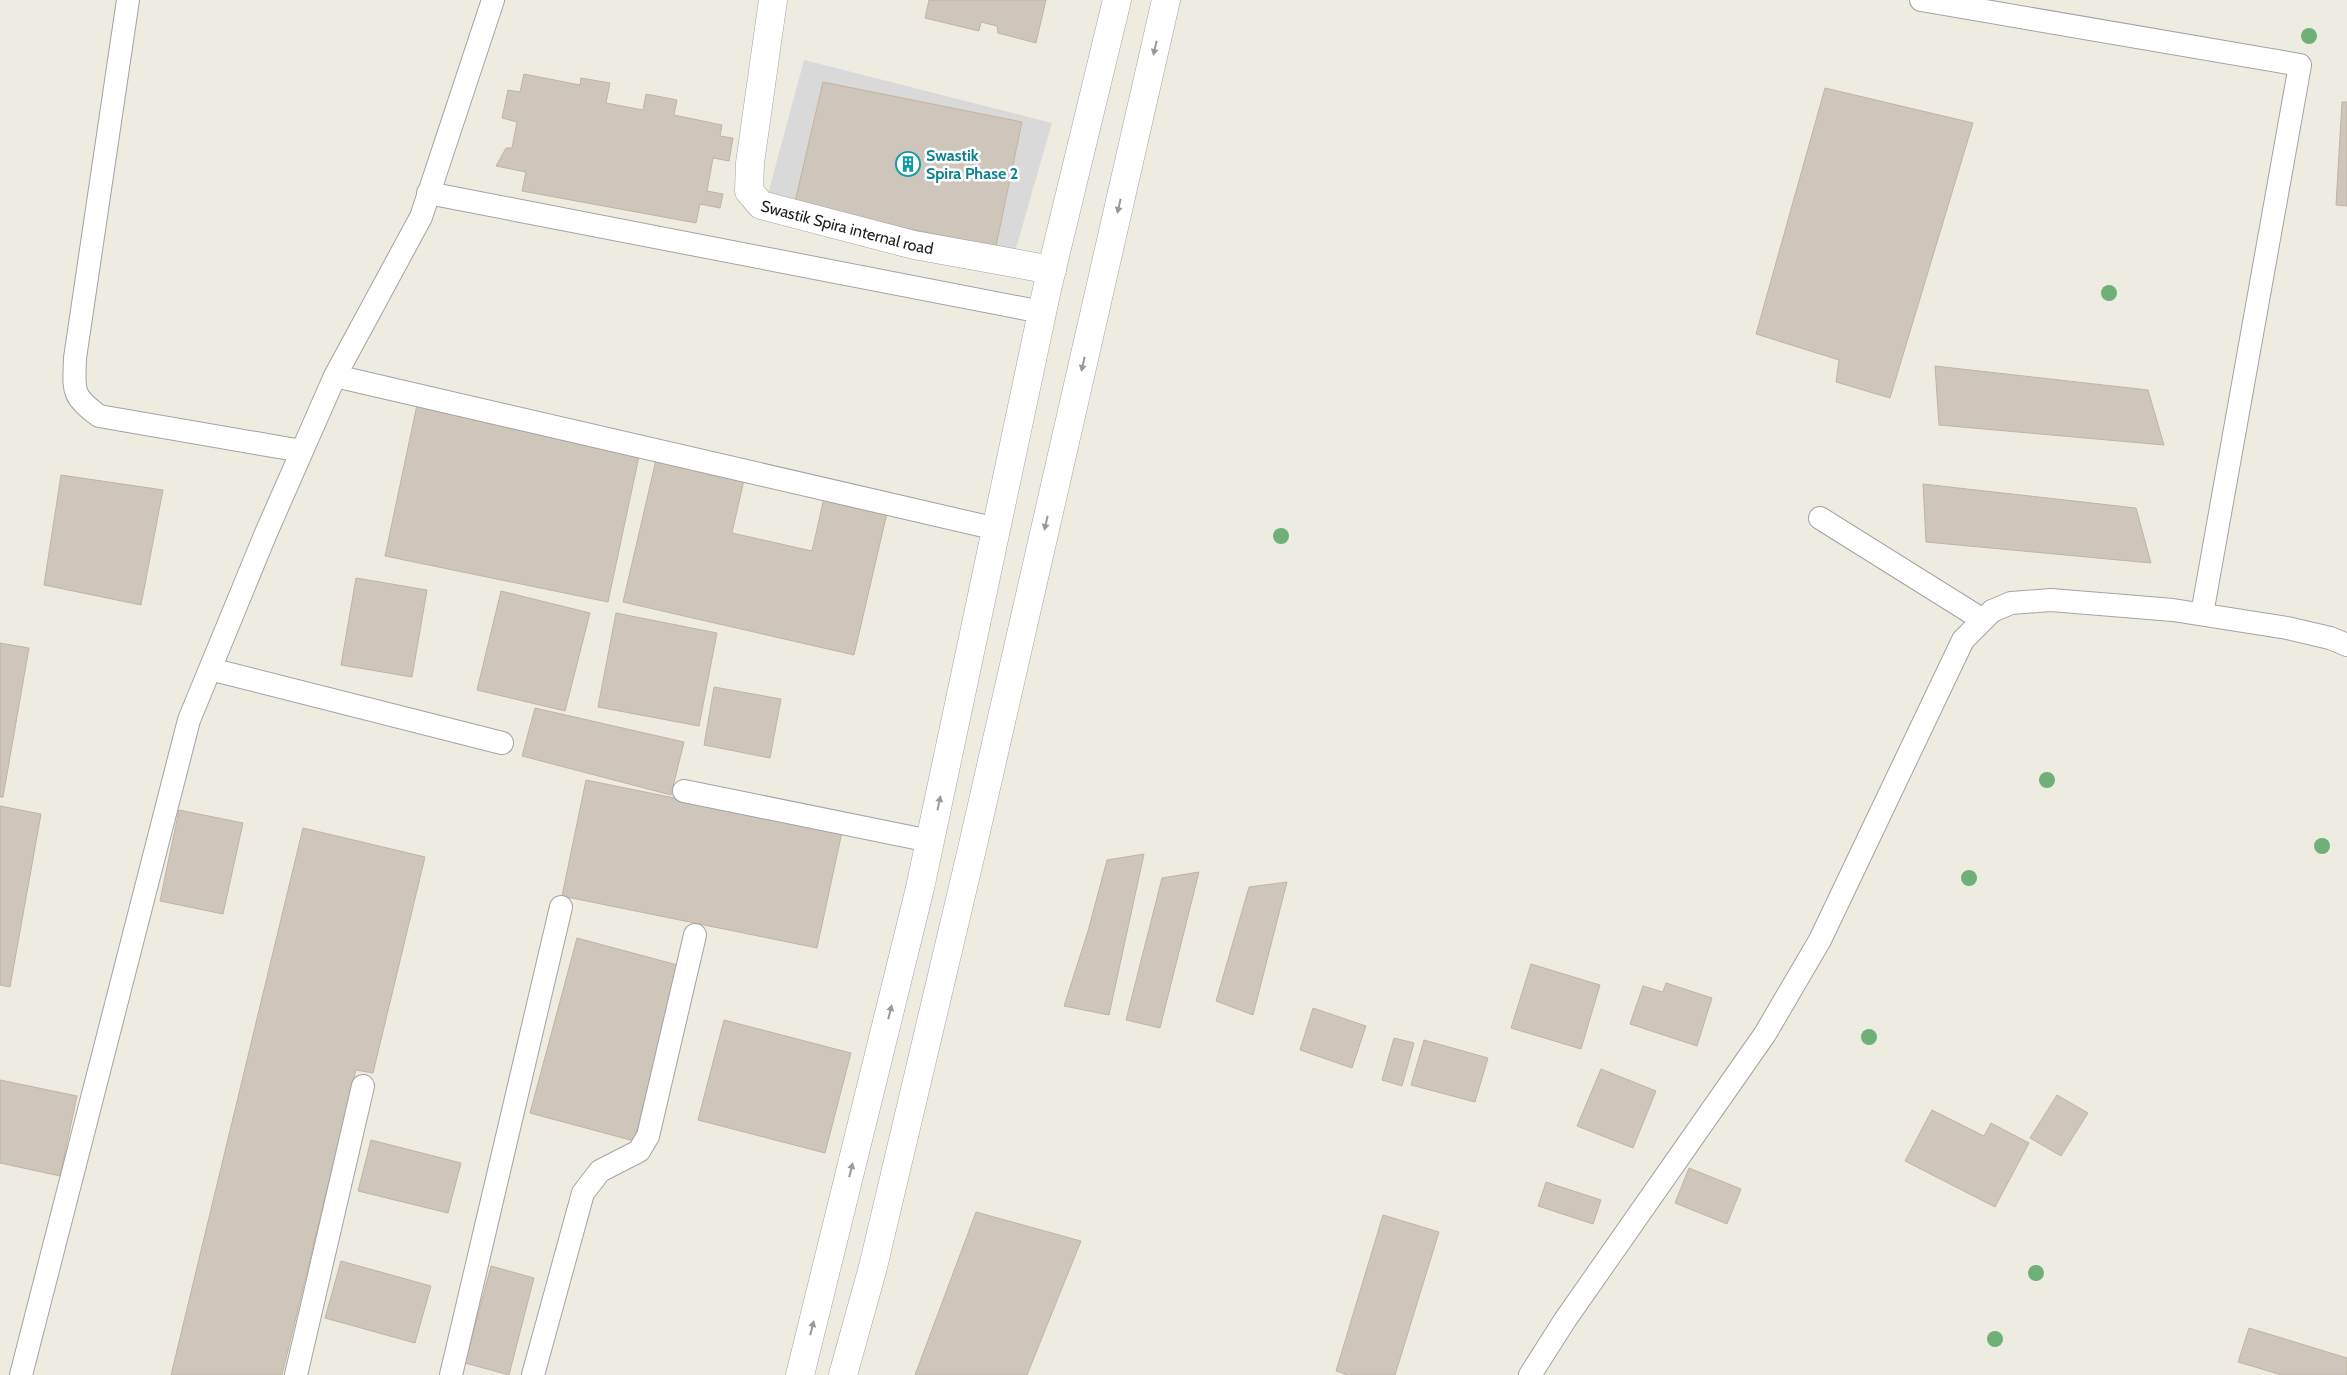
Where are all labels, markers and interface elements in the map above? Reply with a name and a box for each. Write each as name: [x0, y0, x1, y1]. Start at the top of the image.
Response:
one-way arrow: [1151, 40, 1159, 55]
place label: Swastik Spira Phase 2: [926, 146, 1018, 183]
building icon: Swastik Spira Phase 2: [895, 151, 921, 177]
street label: Swastik Spira internal road: [759, 196, 935, 258]
one-way arrow: [1115, 198, 1123, 214]
one-way arrow: [1078, 357, 1086, 373]
one-way arrow: [1042, 515, 1050, 530]
one-way arrow: [935, 794, 943, 810]
one-way arrow: [886, 1005, 894, 1020]
one-way arrow: [847, 1162, 855, 1177]
one-way arrow: [808, 1320, 816, 1335]

